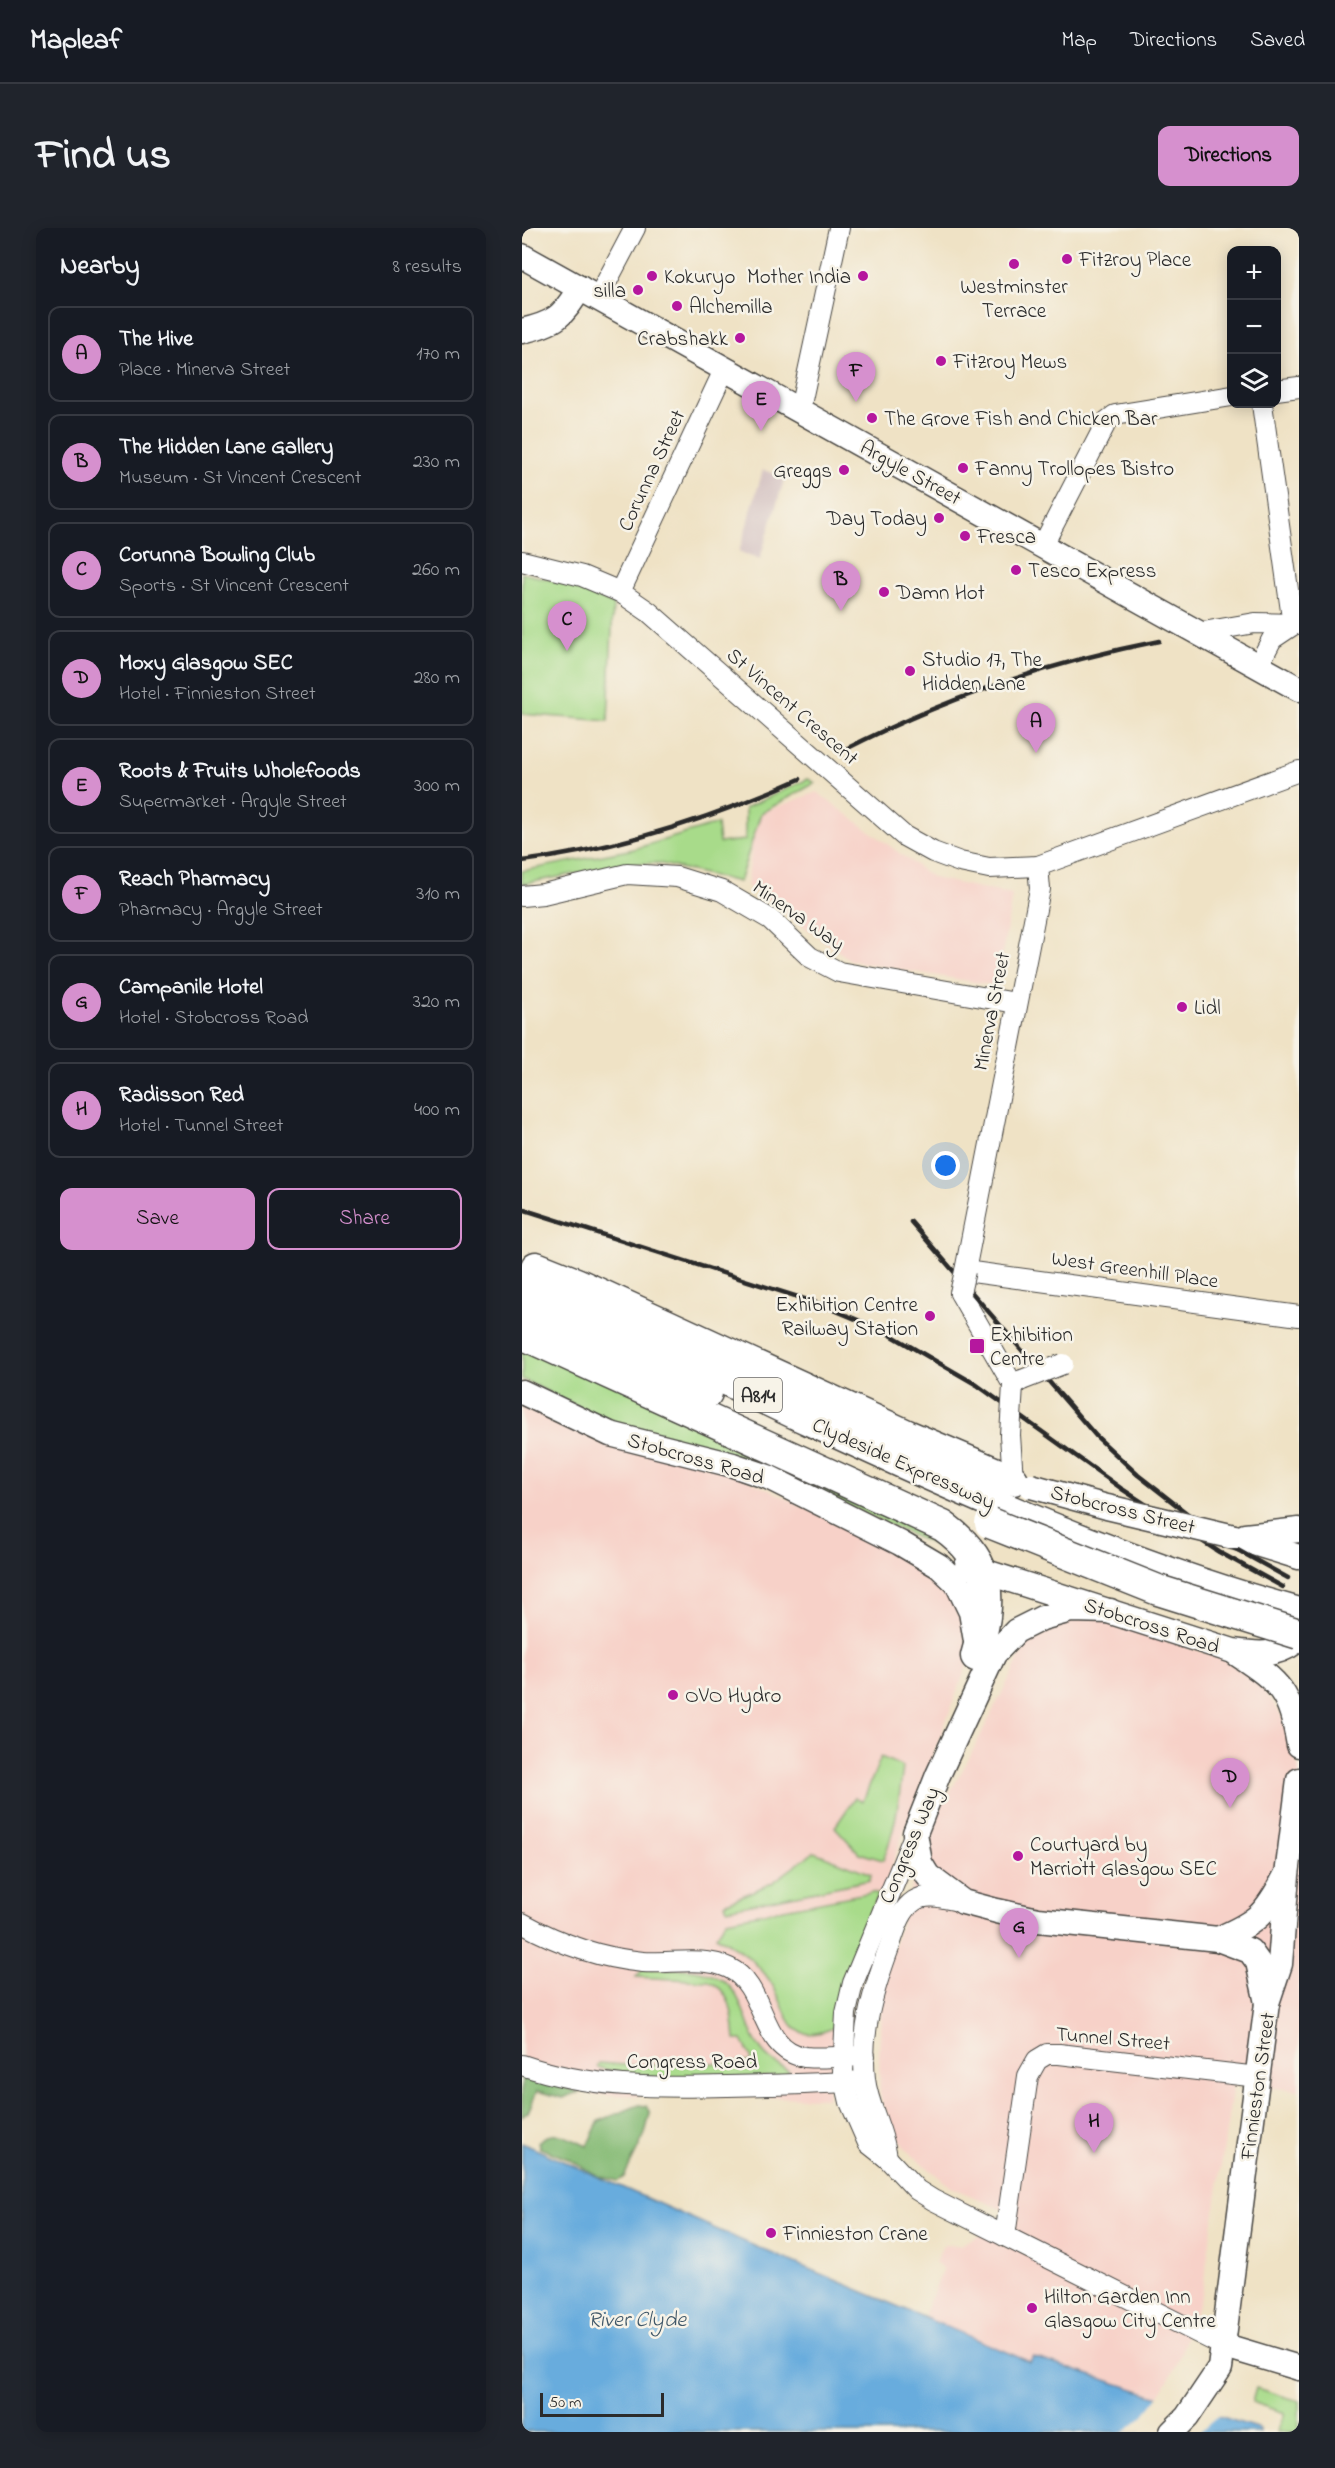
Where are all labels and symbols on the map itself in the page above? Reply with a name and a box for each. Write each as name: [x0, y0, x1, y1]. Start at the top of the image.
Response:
place label: Fitzroy Place: [1078, 246, 1192, 278]
marker: Fitzroy Place: [1060, 252, 1074, 266]
marker: Westminster Terrace: [1007, 257, 1021, 271]
place label: Kokuryo: [664, 263, 735, 295]
place label: Mother India: [747, 263, 851, 293]
marker: Kokuryo: [645, 269, 659, 283]
marker: Mother India: [856, 269, 870, 283]
place label: Westminster Terrace: [960, 273, 1068, 327]
place label: silla: [593, 277, 626, 307]
marker: silla: [631, 283, 645, 297]
place label: Alchemilla: [689, 293, 773, 323]
marker: Alchemilla: [670, 299, 684, 313]
place label: Crabshakk: [637, 325, 729, 355]
marker: Crabshakk: [733, 331, 747, 345]
place label: Fitzroy Mews: [952, 348, 1067, 380]
pin: F: [836, 352, 876, 402]
marker: Fitzroy Mews: [934, 354, 948, 368]
pin: E: [742, 382, 780, 431]
street label: Corunna Street: [612, 405, 694, 537]
place label: The Grove Fish and Chicken Bar: [884, 405, 1158, 435]
marker: The Grove Fish and Chicken Bar: [865, 411, 879, 425]
street label: Argyle Street: [853, 434, 966, 516]
place label: Fanny Trollopes Bistro: [974, 455, 1174, 487]
place label: Greggs: [773, 457, 832, 489]
marker: Fanny Trollopes Bistro: [956, 461, 970, 475]
marker: Greggs: [837, 463, 851, 477]
place label: Day Today: [825, 505, 927, 537]
marker: Day Today: [932, 511, 946, 525]
place label: Fresca: [976, 523, 1036, 553]
marker: Fresca: [958, 529, 972, 543]
place label: Tesco Express: [1028, 557, 1156, 587]
pin: B: [822, 562, 860, 611]
marker: Tesco Express: [1009, 563, 1023, 577]
place label: Damn Hot: [895, 579, 985, 609]
marker: Damn Hot: [877, 585, 891, 599]
pin: C: [548, 602, 586, 651]
street label: St Vincent Crescent: [719, 642, 864, 773]
place label: Studio 17, The Hidden Lane: [922, 646, 1042, 700]
marker: Studio 17, The Hidden Lane: [903, 664, 917, 678]
pin: A: [1016, 704, 1056, 753]
street label: Minerva Way: [744, 874, 850, 961]
street label: Minerva Street: [967, 949, 1019, 1073]
place label: Lidl: [1194, 994, 1221, 1024]
marker: Lidl: [1175, 1000, 1189, 1014]
your location: [931, 1151, 960, 1180]
street label: West Greenhill Place: [1049, 1244, 1221, 1298]
place label: Exhibition Centre Railway Station: [776, 1291, 919, 1347]
marker: Exhibition Centre Railway Station: [923, 1309, 937, 1323]
place label: Exhibition Centre: [990, 1321, 1073, 1375]
marker: Exhibition Centre: [968, 1337, 986, 1355]
road number: A814: [734, 1378, 782, 1412]
street label: Clydeside Expressway: [806, 1411, 999, 1520]
street label: Stobcross Road: [624, 1426, 768, 1494]
street label: Stobcross Street: [1047, 1478, 1198, 1543]
street label: Stobcross Road: [1080, 1591, 1223, 1663]
place label: OVO Hydro: [685, 1682, 782, 1714]
marker: OVO Hydro: [666, 1688, 680, 1702]
pin: D: [1210, 1758, 1250, 1808]
street label: Congress Way: [873, 1783, 951, 1910]
place label: Courtyard by Marriott Glasgow SEC: [1030, 1831, 1217, 1887]
marker: Courtyard by Marriott Glasgow SEC: [1011, 1849, 1025, 1863]
pin: G: [1000, 1908, 1038, 1958]
street label: Finnieston Street: [1234, 2011, 1284, 2163]
street label: Tunnel Street: [1054, 2020, 1171, 2060]
street label: Congress Road: [627, 2048, 757, 2080]
pin: H: [1074, 2104, 1114, 2153]
place label: Finnieston Crane: [782, 2220, 928, 2250]
marker: Finnieston Crane: [764, 2226, 778, 2240]
place label: Hilton Garden Inn Glasgow City Centre: [1044, 2283, 1216, 2339]
marker: Hilton Garden Inn Glasgow City Centre: [1025, 2301, 1039, 2315]
water label: River Clyde: [588, 2305, 687, 2337]
scale bar: [540, 2390, 664, 2418]

